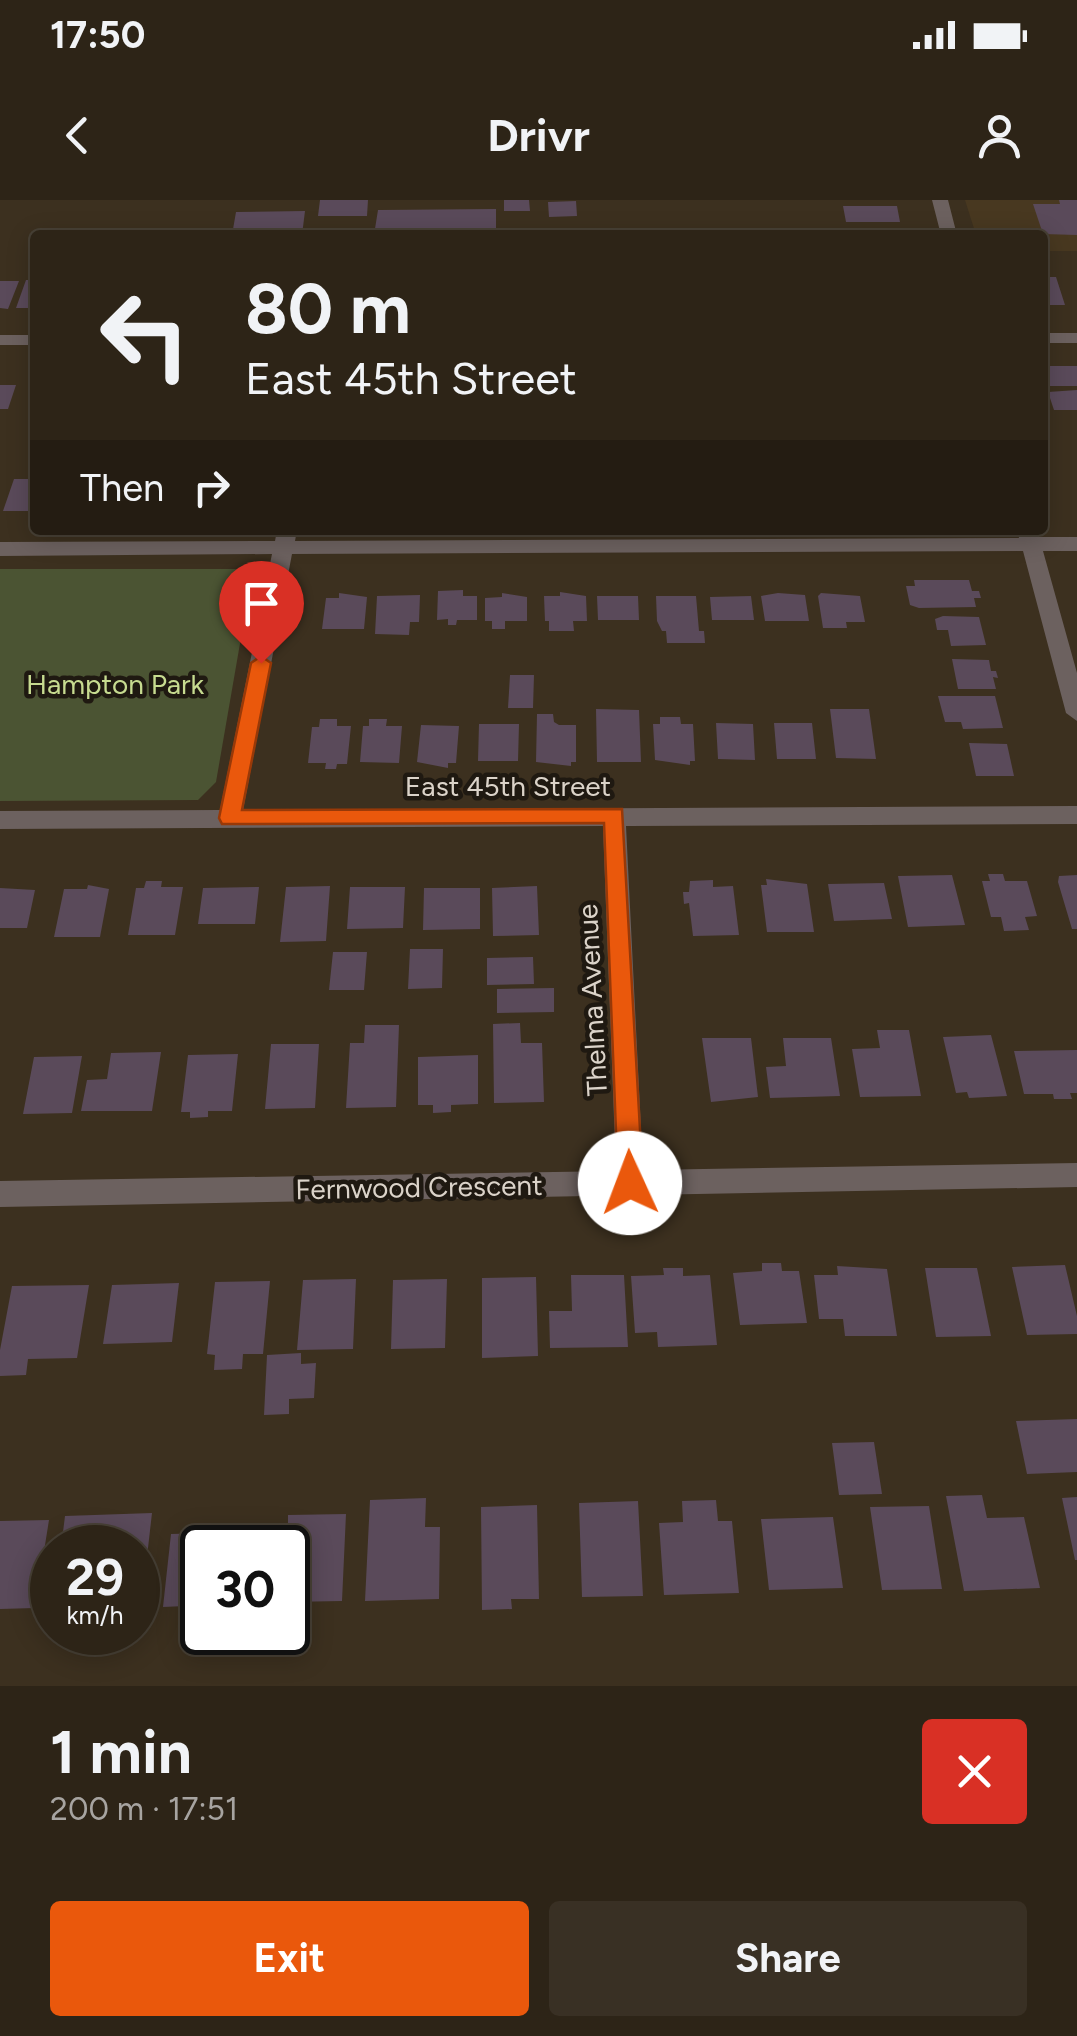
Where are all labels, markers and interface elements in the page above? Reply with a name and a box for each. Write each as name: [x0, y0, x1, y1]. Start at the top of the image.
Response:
text: 17:50: [50, 12, 145, 58]
icon: back: [50, 108, 105, 163]
text: Drivr: [487, 108, 590, 162]
icon: person: [972, 108, 1027, 163]
text: 80 m: [245, 266, 411, 351]
icon: left: [80, 270, 210, 400]
text: East 45th Street: [245, 351, 577, 405]
icon: right: [184, 460, 239, 515]
text: Then: [80, 465, 164, 511]
pin: [219, 561, 304, 664]
icon: arrive: [234, 576, 289, 631]
park label: Hampton Park: [26, 667, 205, 701]
street label: East 45th Street: [405, 769, 611, 803]
street label: Thelma Avenue: [570, 903, 614, 1097]
position arrow: [578, 1131, 682, 1235]
street label: Fernwood Crescent: [295, 1168, 543, 1206]
speed limit sign: 30: [180, 1525, 310, 1655]
text: 29: [66, 1547, 124, 1608]
text: km/h: [66, 1600, 124, 1630]
text: 1 min: [50, 1716, 192, 1788]
button: close: [922, 1719, 1027, 1824]
text: 200 m · 17:51: [50, 1790, 238, 1828]
button: Exit: [50, 1901, 529, 2016]
button: Share: [549, 1901, 1027, 2016]

